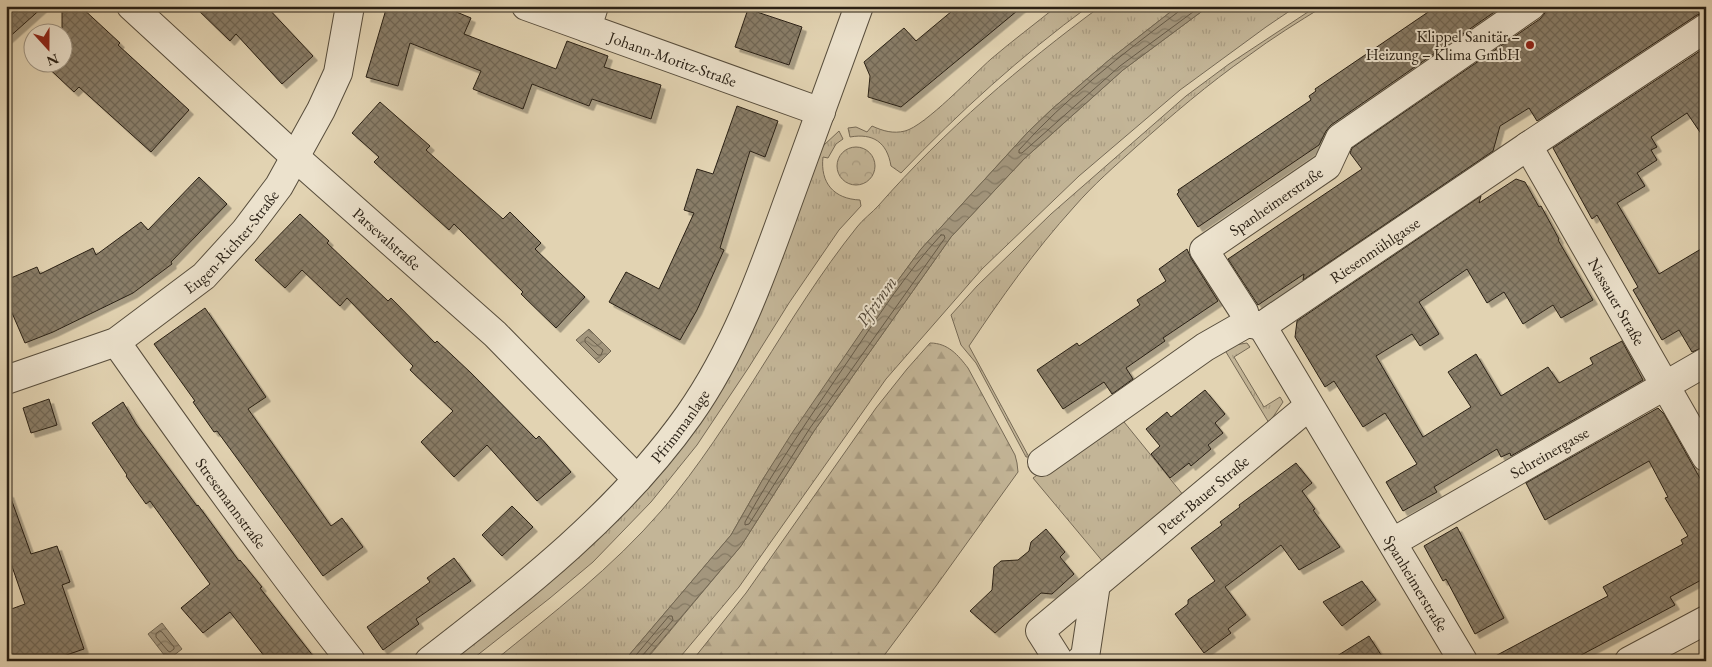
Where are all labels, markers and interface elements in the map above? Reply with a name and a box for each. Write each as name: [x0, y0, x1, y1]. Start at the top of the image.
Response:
north arrow: [22, 22, 72, 72]
street label: Johann-Moritz-Straße: [604, 25, 740, 91]
place label: Klippel Sanitär – Heizung – Klima GmbH: [1366, 26, 1520, 65]
marker: Klippel Sanitär – Heizung – Klima GmbH: [1524, 39, 1536, 51]
text: N: [44, 50, 61, 71]
street label: Spanheimerstraße: [1225, 162, 1327, 240]
street label: Eugen-Richter-Straße: [179, 185, 283, 298]
street label: Parsevalstraße: [349, 203, 426, 274]
street label: Riesenmühlgasse: [1325, 212, 1424, 288]
street label: Nassauer Straße: [1584, 254, 1650, 349]
water label: Pfrimm: [851, 272, 902, 331]
street label: Pfrimmanlage: [646, 385, 714, 467]
street label: Schreinergasse: [1506, 421, 1592, 483]
street label: Peter-Bauer Straße: [1153, 450, 1253, 539]
street label: Stresemannstraße: [191, 453, 272, 553]
street label: Spanheimerstraße: [1379, 531, 1453, 635]

